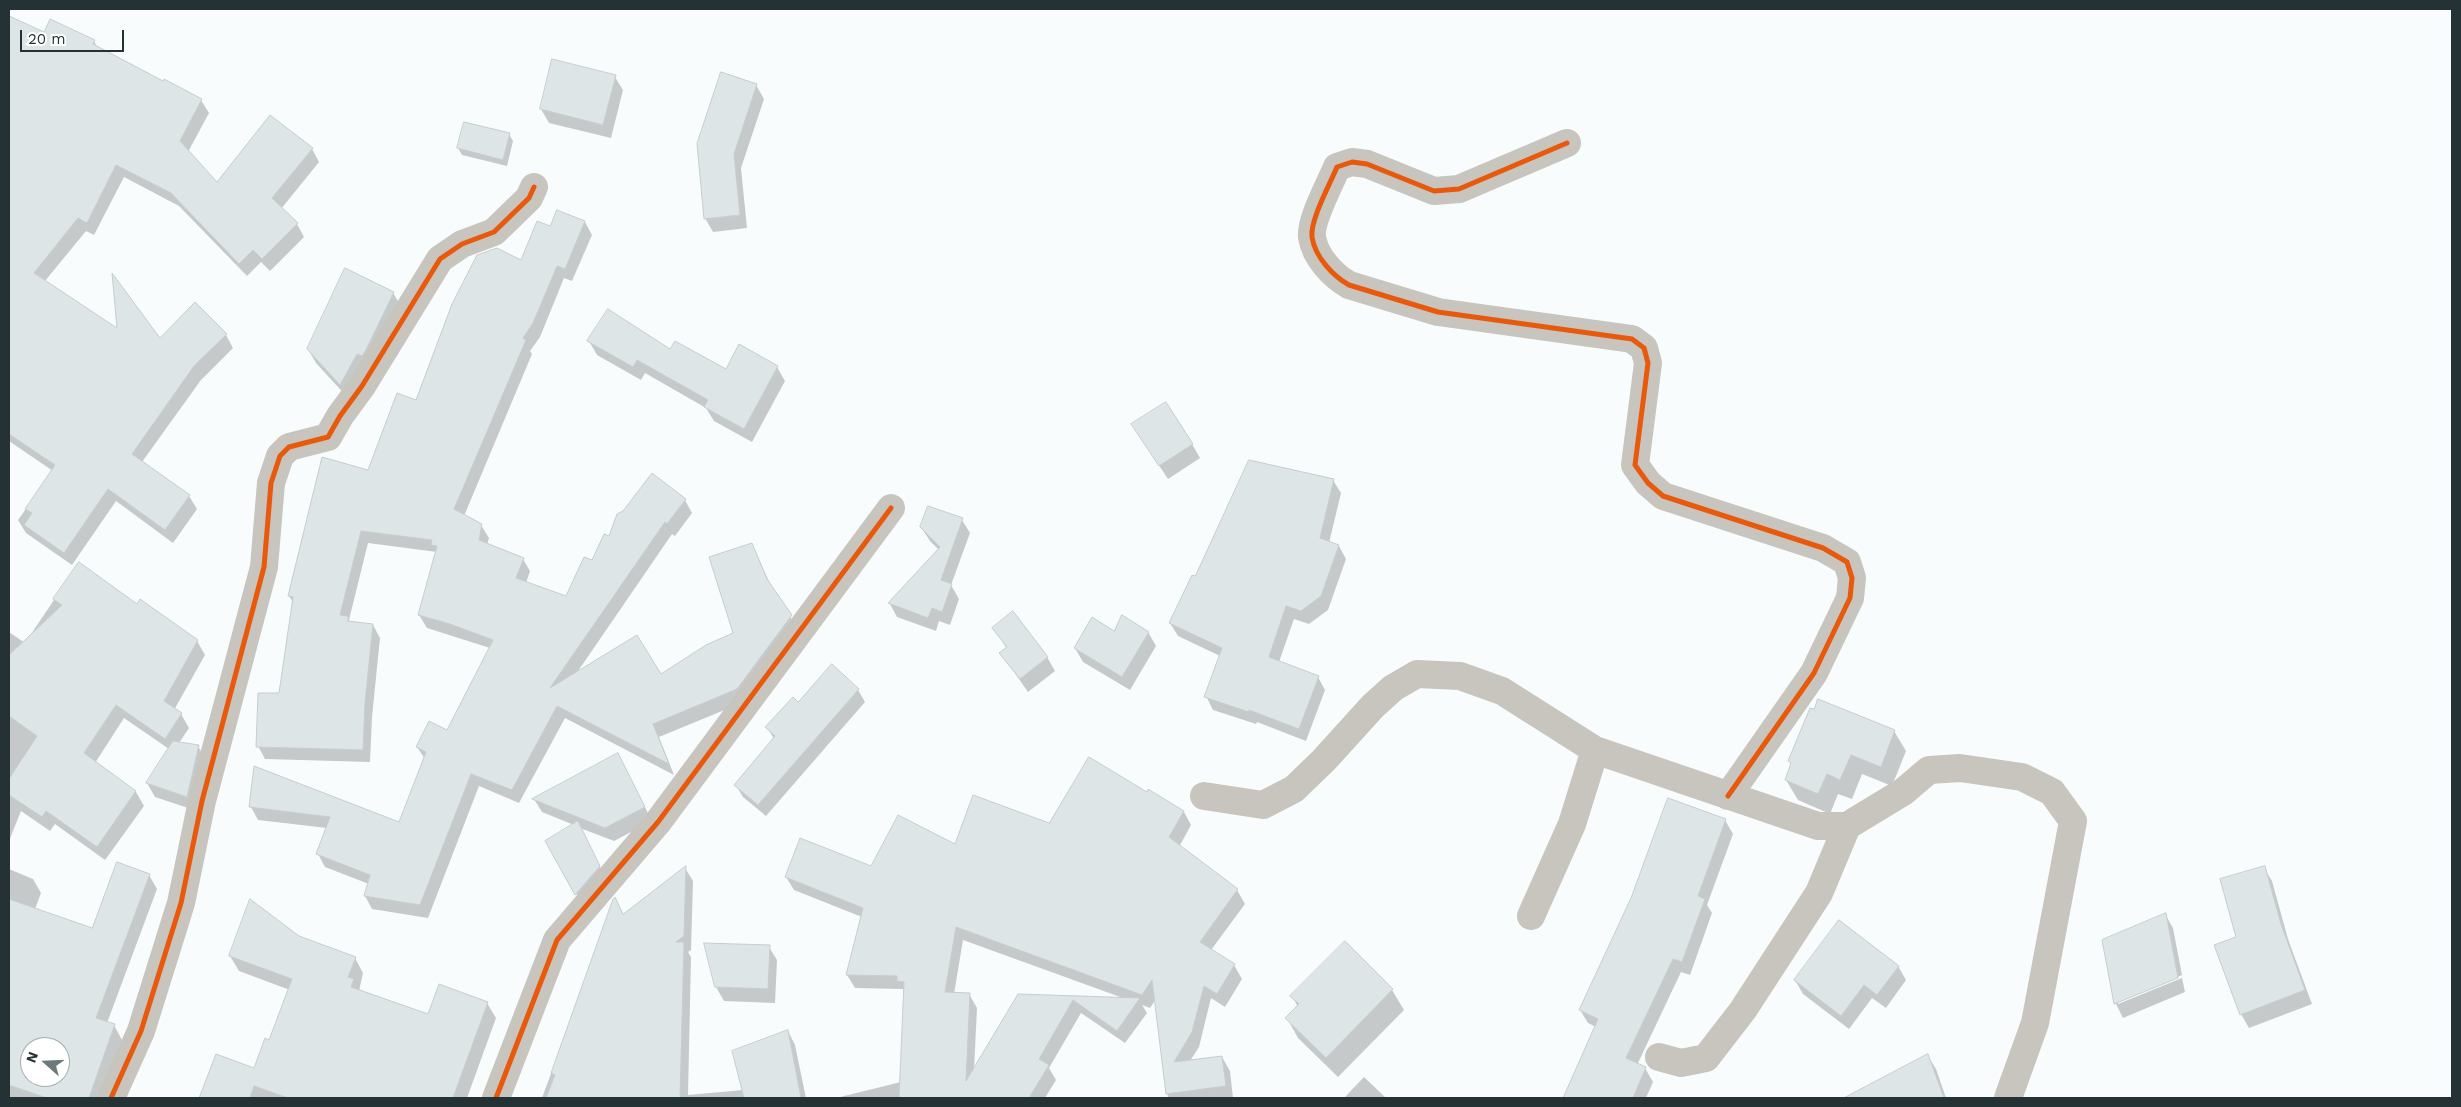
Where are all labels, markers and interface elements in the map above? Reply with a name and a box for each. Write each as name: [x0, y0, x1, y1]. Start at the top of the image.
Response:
scale bar: [22, 20, 126, 52]
text: 20 m: [28, 30, 66, 48]
north arrow: [20, 1037, 70, 1087]
text: N: [23, 1050, 41, 1065]

